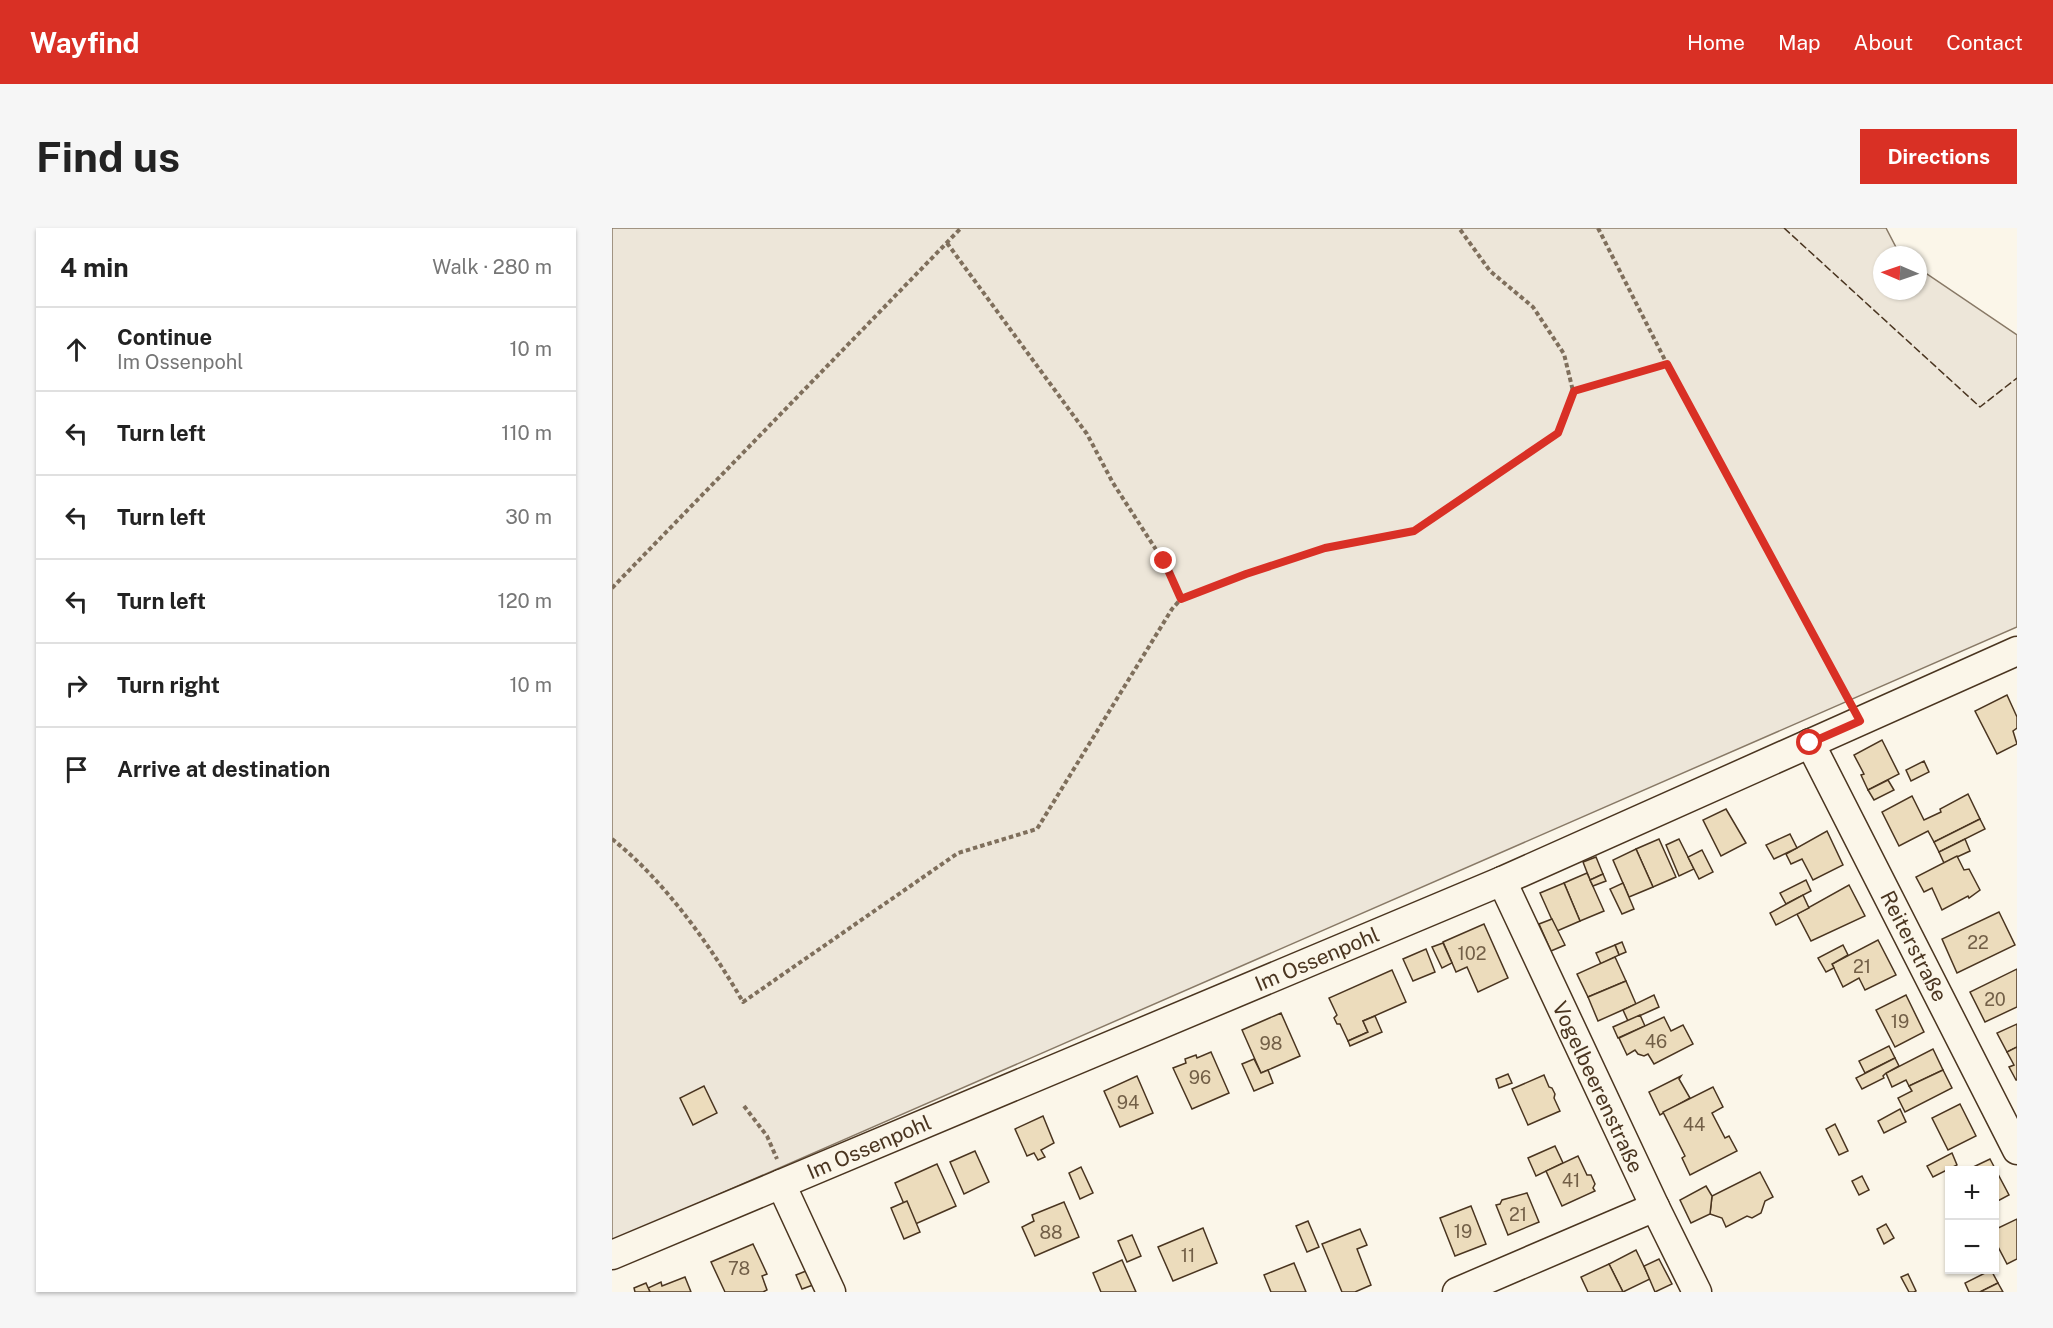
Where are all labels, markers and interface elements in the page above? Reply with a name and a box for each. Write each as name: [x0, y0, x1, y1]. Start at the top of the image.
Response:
text: Wayfind: [30, 26, 140, 59]
text: Home: [1687, 30, 1745, 55]
text: Map: [1778, 30, 1821, 55]
text: About: [1854, 30, 1913, 55]
text: Contact: [1946, 30, 2023, 55]
button: Directions: [1860, 129, 2017, 184]
text: Find us: [36, 132, 180, 181]
north arrow: [1873, 246, 1927, 300]
text: 4 min: [60, 252, 129, 283]
text: Walk · 280 m: [432, 255, 552, 279]
text: Continue: [117, 324, 212, 350]
icon: ahead: [60, 333, 93, 366]
text: 10 m: [509, 337, 552, 361]
text: Im Ossenpohl: [117, 350, 243, 374]
icon: left: [60, 417, 93, 450]
text: Turn left: [117, 420, 206, 446]
text: 110 m: [501, 421, 552, 445]
icon: left: [60, 501, 93, 534]
text: Turn left: [117, 504, 206, 530]
text: 30 m: [505, 505, 552, 529]
route end: [1150, 547, 1176, 573]
icon: left: [60, 585, 93, 618]
text: Turn left: [117, 588, 206, 614]
text: 120 m: [498, 589, 552, 613]
icon: right: [60, 669, 93, 702]
text: Turn right: [117, 672, 220, 698]
text: 10 m: [509, 673, 552, 697]
route start: [1796, 729, 1822, 755]
icon: arrive: [60, 753, 93, 786]
text: Arrive at destination: [117, 756, 330, 782]
street label: Reiterstraße: [1875, 886, 1953, 1006]
street label: Im Ossenpohl: [1251, 922, 1383, 996]
house number: 22: [1967, 932, 1989, 953]
house number: 102: [1457, 943, 1487, 964]
house number: 21: [1853, 956, 1871, 977]
house number: 20: [1984, 989, 2006, 1010]
street label: Vogelbeerenstraße: [1547, 997, 1649, 1177]
house number: 19: [1891, 1011, 1909, 1032]
house number: 46: [1645, 1031, 1667, 1052]
house number: 98: [1260, 1033, 1282, 1054]
house number: 96: [1189, 1067, 1211, 1088]
house number: 94: [1117, 1092, 1139, 1113]
street label: Im Ossenpohl: [803, 1110, 935, 1184]
house number: 44: [1683, 1114, 1705, 1135]
map controls: [1945, 1166, 1999, 1274]
button: +: [1945, 1166, 1999, 1220]
house number: 41: [1562, 1170, 1580, 1191]
house number: 21: [1509, 1204, 1527, 1225]
button: −: [1945, 1220, 1999, 1274]
house number: 19: [1454, 1221, 1472, 1242]
house number: 88: [1039, 1222, 1063, 1243]
house number: 11: [1181, 1245, 1195, 1266]
house number: 78: [728, 1258, 750, 1279]

